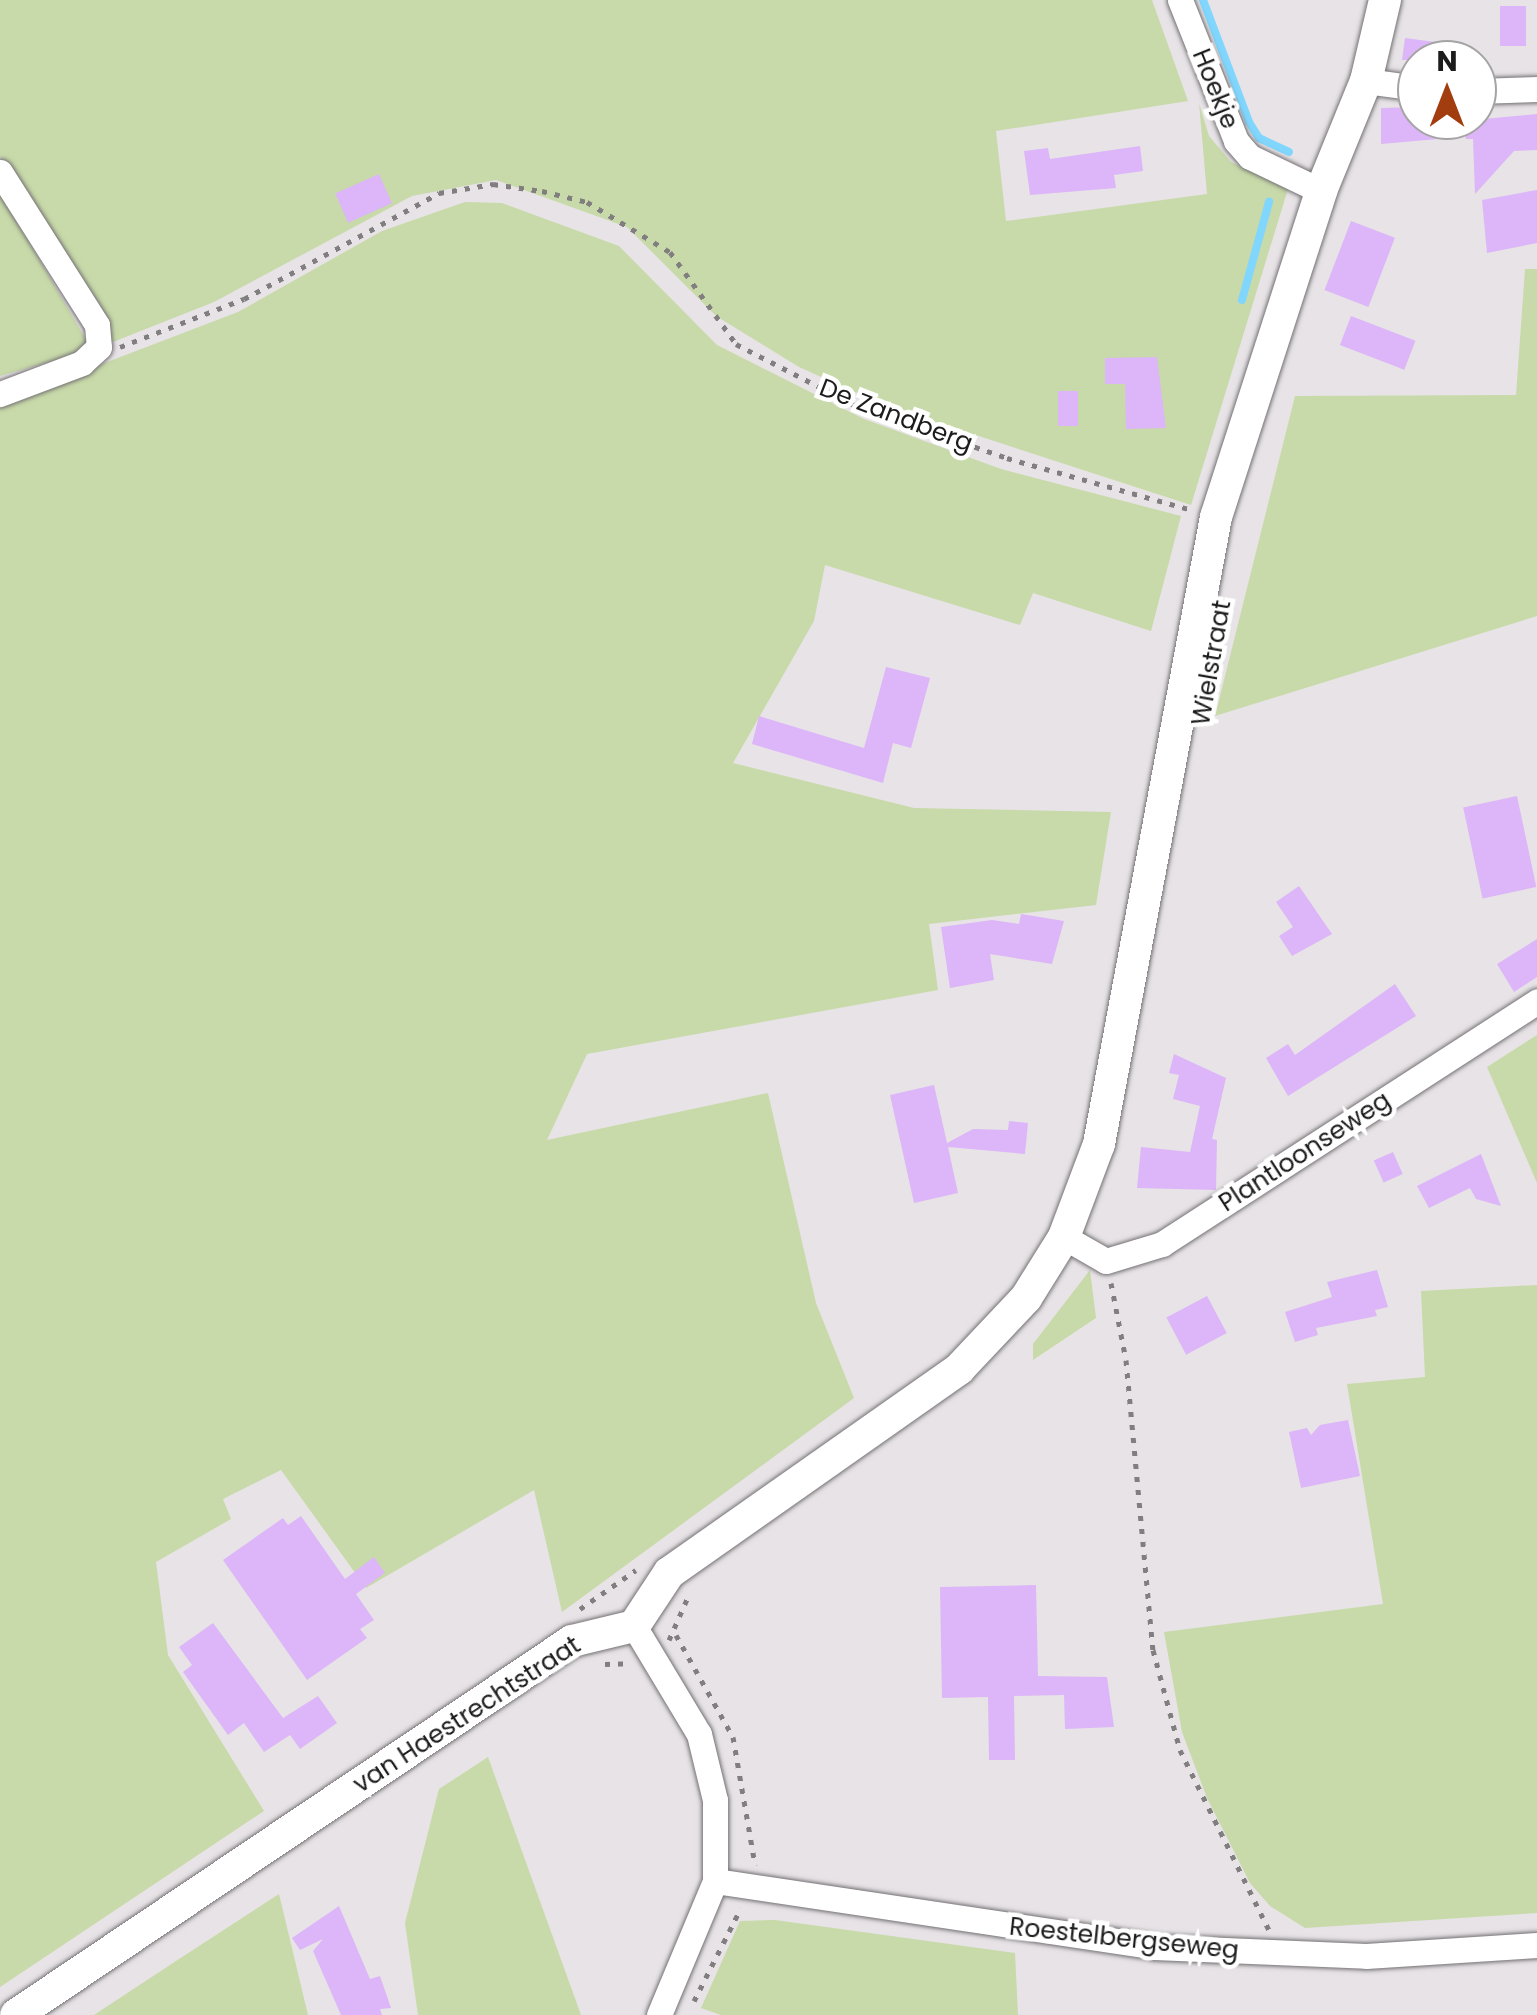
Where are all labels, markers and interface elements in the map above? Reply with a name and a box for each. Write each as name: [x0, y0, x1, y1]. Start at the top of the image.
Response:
north arrow: [1397, 40, 1497, 140]
text: N: [1436, 42, 1458, 81]
street label: Hoekje: [1185, 45, 1245, 133]
street label: De Zandberg: [815, 373, 977, 459]
street label: Wielstraat: [1186, 598, 1238, 728]
street label: Plantloonseweg: [1214, 1085, 1396, 1219]
street label: van Haestrechtstraat: [348, 1630, 586, 1800]
street label: Roestelbergseweg: [1008, 1912, 1240, 1966]

